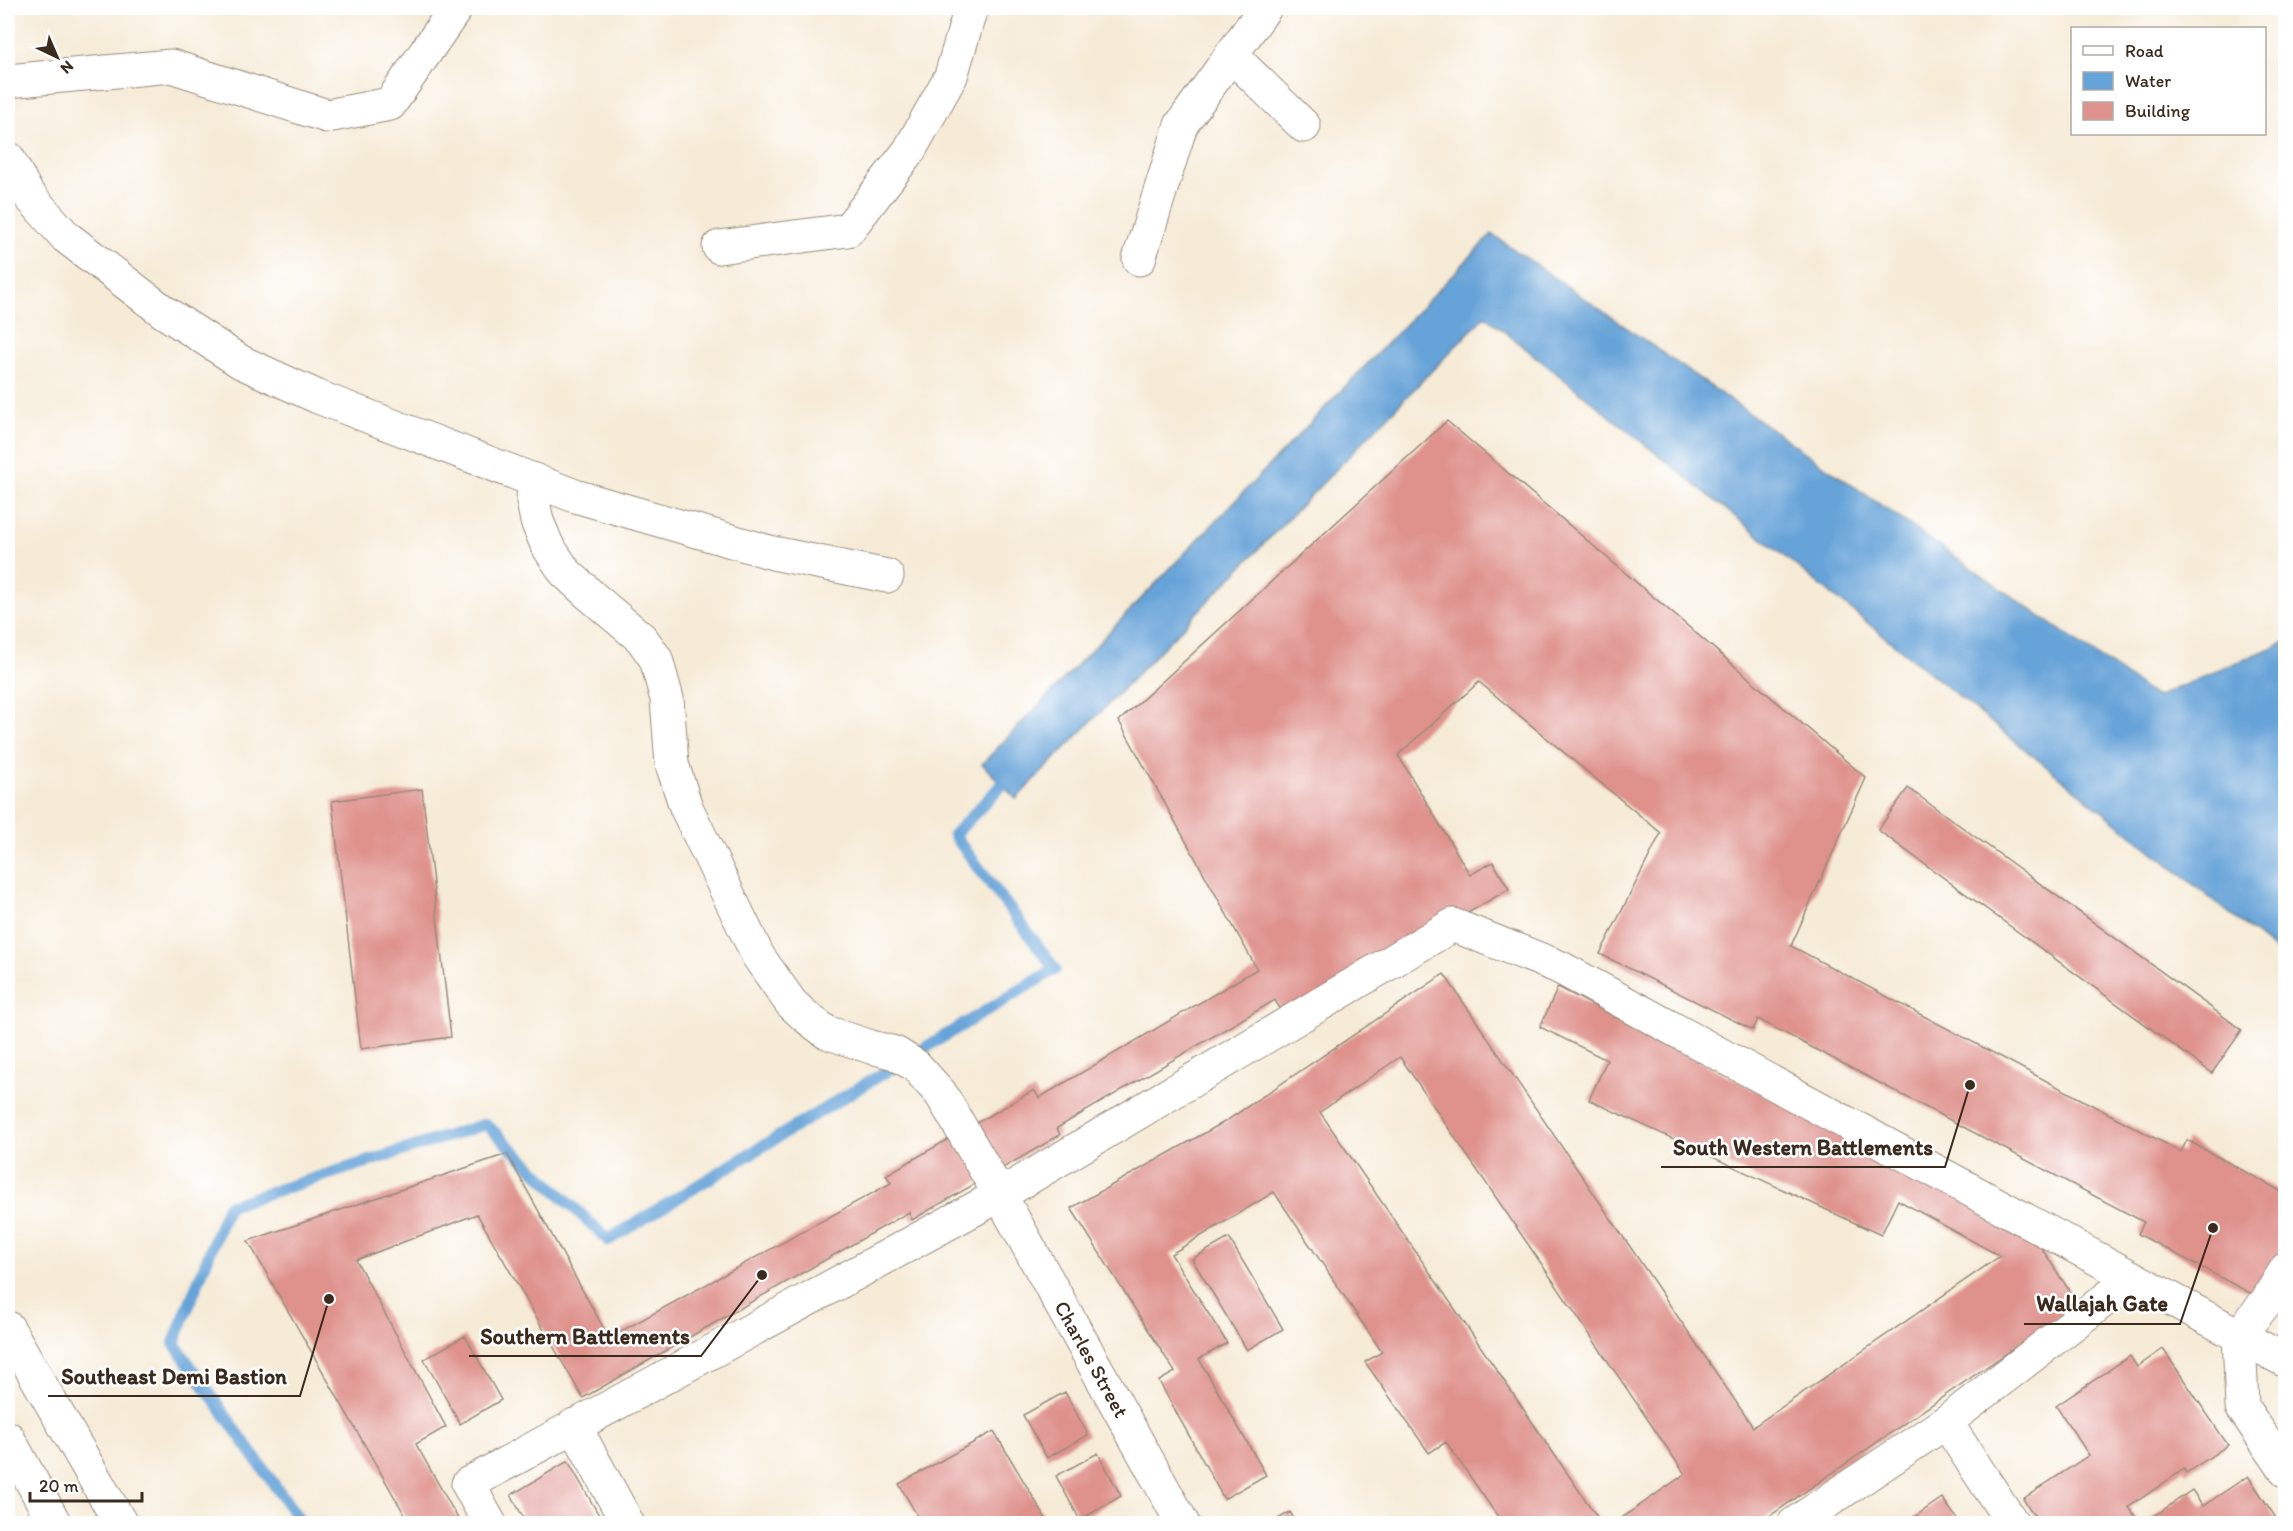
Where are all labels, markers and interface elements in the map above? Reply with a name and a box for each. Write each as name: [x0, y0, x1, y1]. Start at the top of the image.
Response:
north arrow: [27, 27, 87, 87]
legend: [2071, 27, 2266, 135]
text: Road: [2125, 40, 2164, 62]
text: N: [57, 57, 78, 78]
text: Water: [2125, 70, 2171, 92]
text: Building: [2125, 100, 2191, 122]
callout: South Western Battlements: [1661, 1127, 1945, 1167]
text: South Western Battlements: [1673, 1134, 1933, 1161]
callout: Wallajah Gate: [2024, 1284, 2180, 1324]
text: Wallajah Gate: [2036, 1290, 2168, 1317]
street label: Charles Street: [1049, 1296, 1134, 1422]
callout: Southern Battlements: [469, 1316, 701, 1356]
text: Southern Battlements: [480, 1323, 690, 1350]
callout: Southeast Demi Bastion: [48, 1356, 300, 1396]
text: Southeast Demi Bastion: [61, 1363, 287, 1390]
scale bar: [30, 1465, 142, 1503]
text: 20 m: [39, 1475, 79, 1497]

